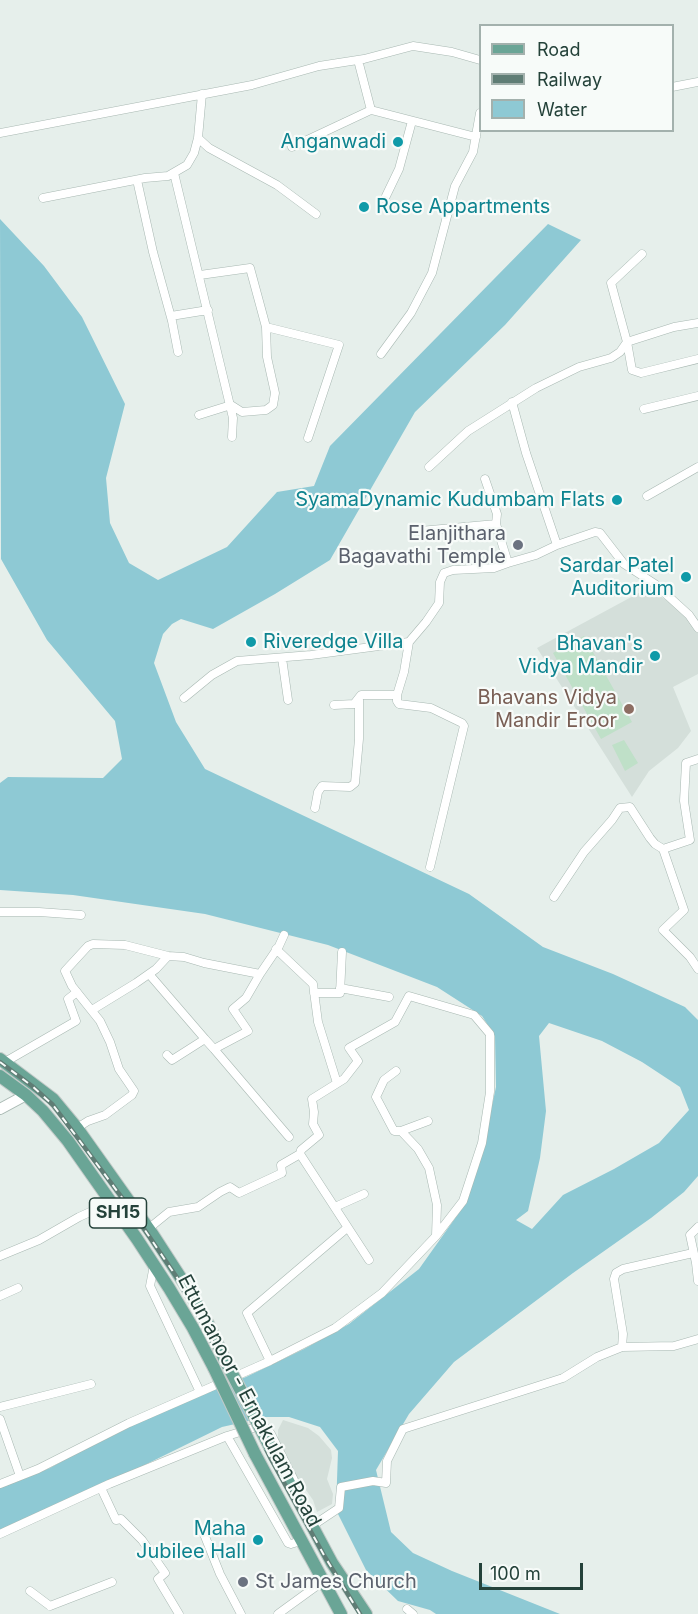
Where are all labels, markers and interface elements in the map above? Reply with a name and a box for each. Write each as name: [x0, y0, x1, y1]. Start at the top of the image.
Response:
legend: [479, 24, 674, 132]
text: Road: [537, 39, 580, 60]
text: Railway: [537, 69, 602, 90]
text: Water: [537, 99, 587, 120]
place label: Anganwadi: [280, 130, 386, 154]
marker: Anganwadi: [391, 135, 405, 149]
place label: Rose Appartments: [376, 195, 550, 219]
marker: Rose Appartments: [357, 200, 371, 214]
place label: SyamaDynamic Kudumbam Flats: [295, 488, 605, 512]
marker: SyamaDynamic Kudumbam Flats: [610, 493, 624, 507]
place label: Elanjithara Bagavathi Temple: [338, 522, 506, 569]
marker: Elanjithara Bagavathi Temple: [511, 538, 525, 552]
place label: Sardar Patel Auditorium: [559, 554, 674, 601]
marker: Sardar Patel Auditorium: [679, 570, 693, 584]
place label: Riveredge Villa: [263, 630, 403, 654]
place label: Bhavan's Vidya Mandir: [518, 632, 643, 679]
marker: Riveredge Villa: [244, 635, 258, 649]
marker: Bhavan's Vidya Mandir: [648, 649, 662, 663]
place label: Bhavans Vidya Mandir Eroor: [477, 686, 617, 733]
marker: Bhavans Vidya Mandir Eroor: [622, 702, 636, 716]
road number: SH15: [90, 1198, 146, 1228]
street label: Ettumanoor - Ernakulam Road: [172, 1271, 326, 1531]
place label: Maha Jubilee Hall: [136, 1517, 246, 1564]
marker: Maha Jubilee Hall: [251, 1533, 265, 1547]
scale bar: [482, 1551, 586, 1589]
text: 100 m: [490, 1563, 541, 1584]
place label: St James Church: [255, 1570, 417, 1594]
marker: St James Church: [236, 1575, 250, 1589]

